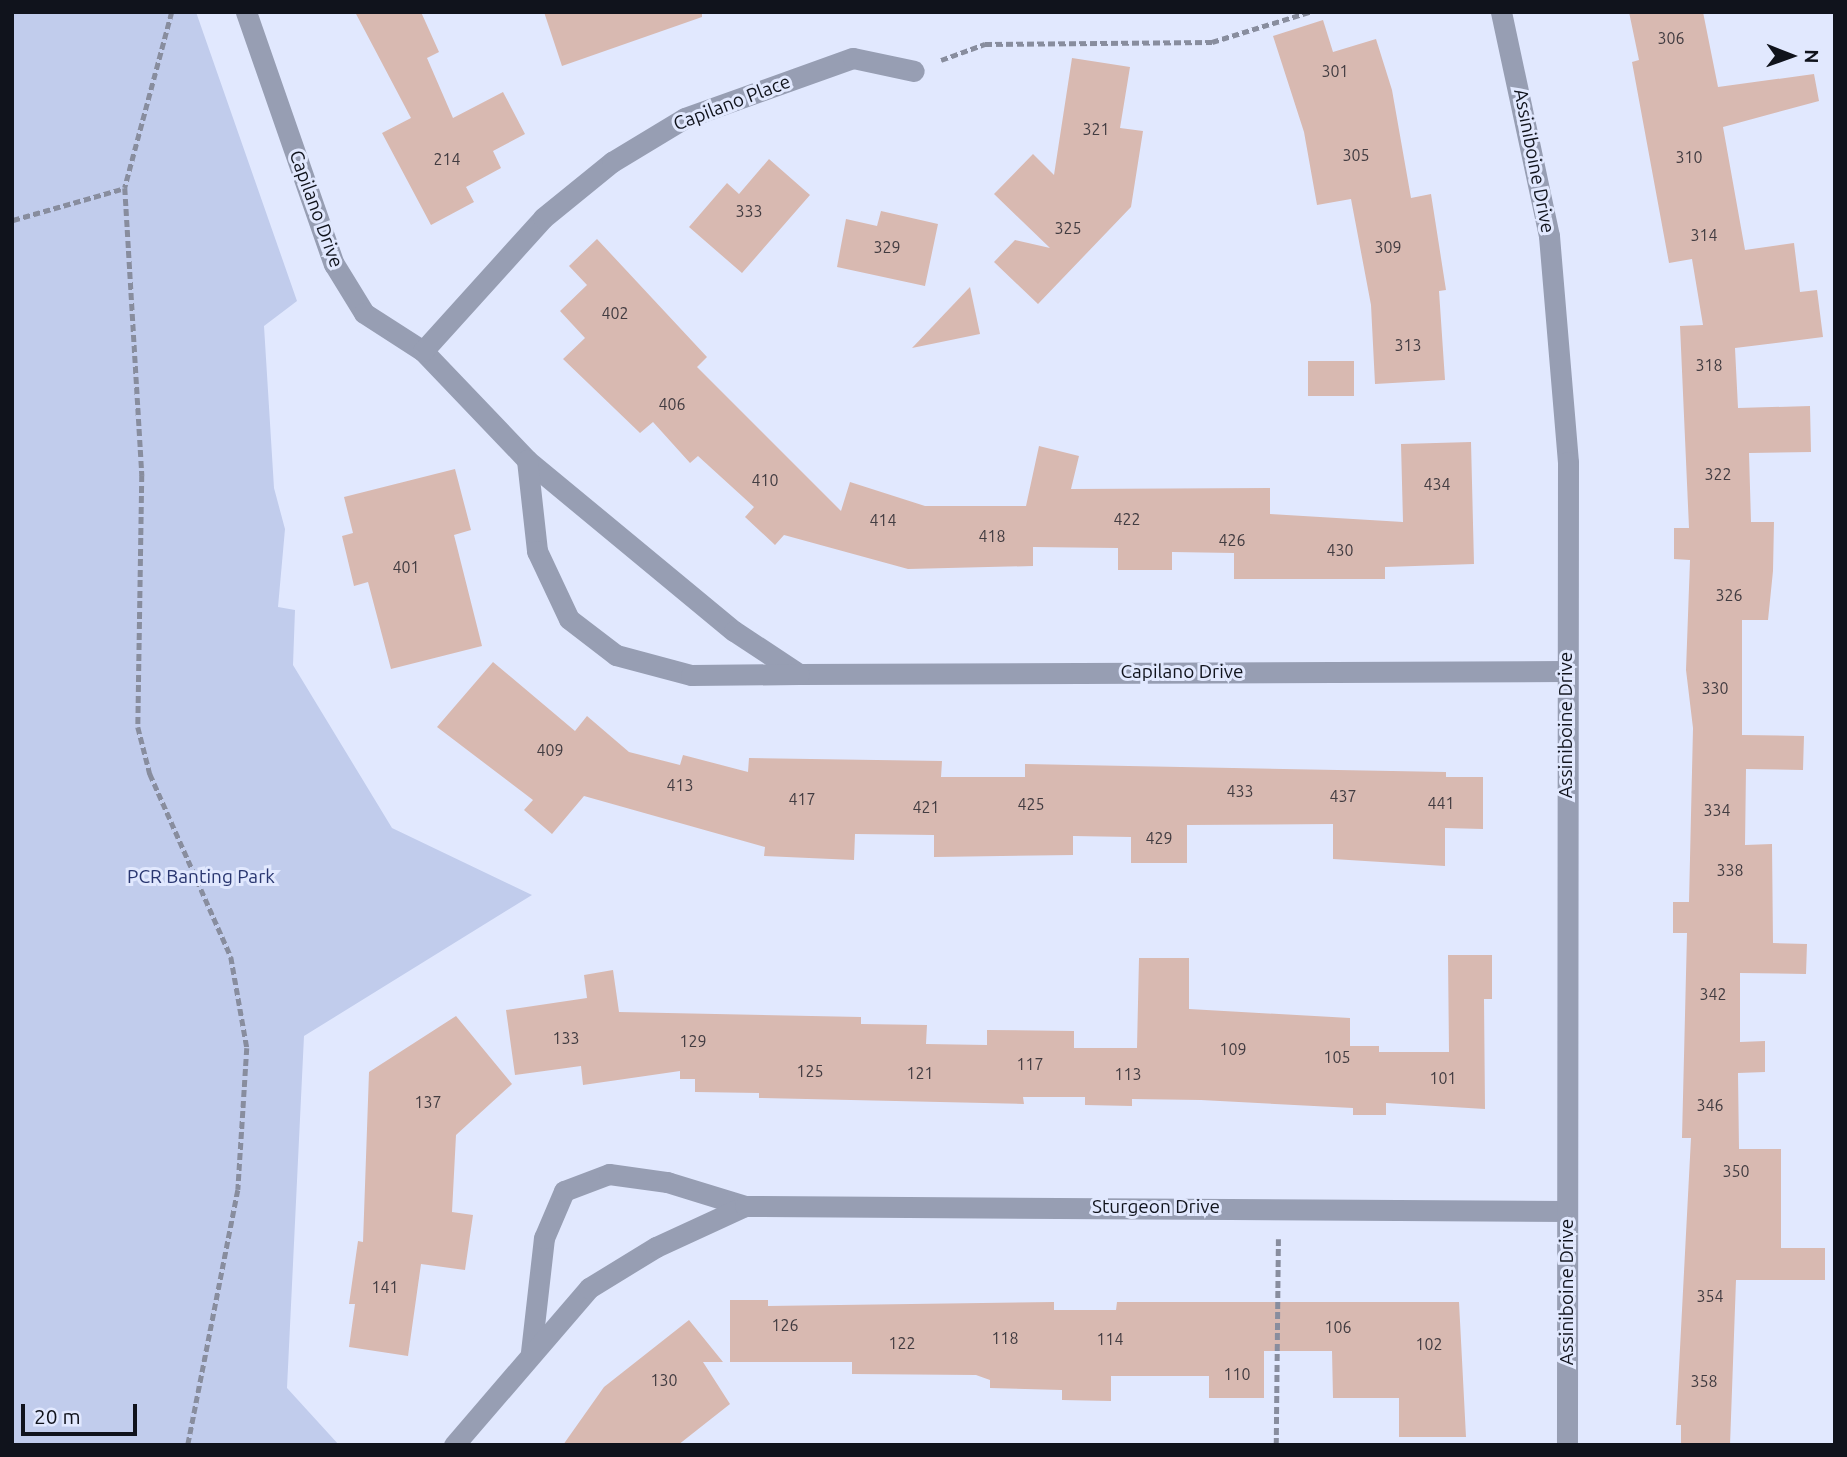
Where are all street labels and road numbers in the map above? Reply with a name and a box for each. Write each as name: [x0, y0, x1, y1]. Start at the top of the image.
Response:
street label: Capilano Place: [670, 70, 794, 136]
street label: Assiniboine Drive: [1509, 87, 1559, 235]
street label: Capilano Drive: [284, 147, 348, 271]
street label: Assiniboine Drive: [1555, 652, 1577, 798]
street label: Capilano Drive: [1120, 661, 1244, 683]
street label: Sturgeon Drive: [1092, 1196, 1220, 1218]
street label: Assiniboine Drive: [1556, 1219, 1578, 1365]

